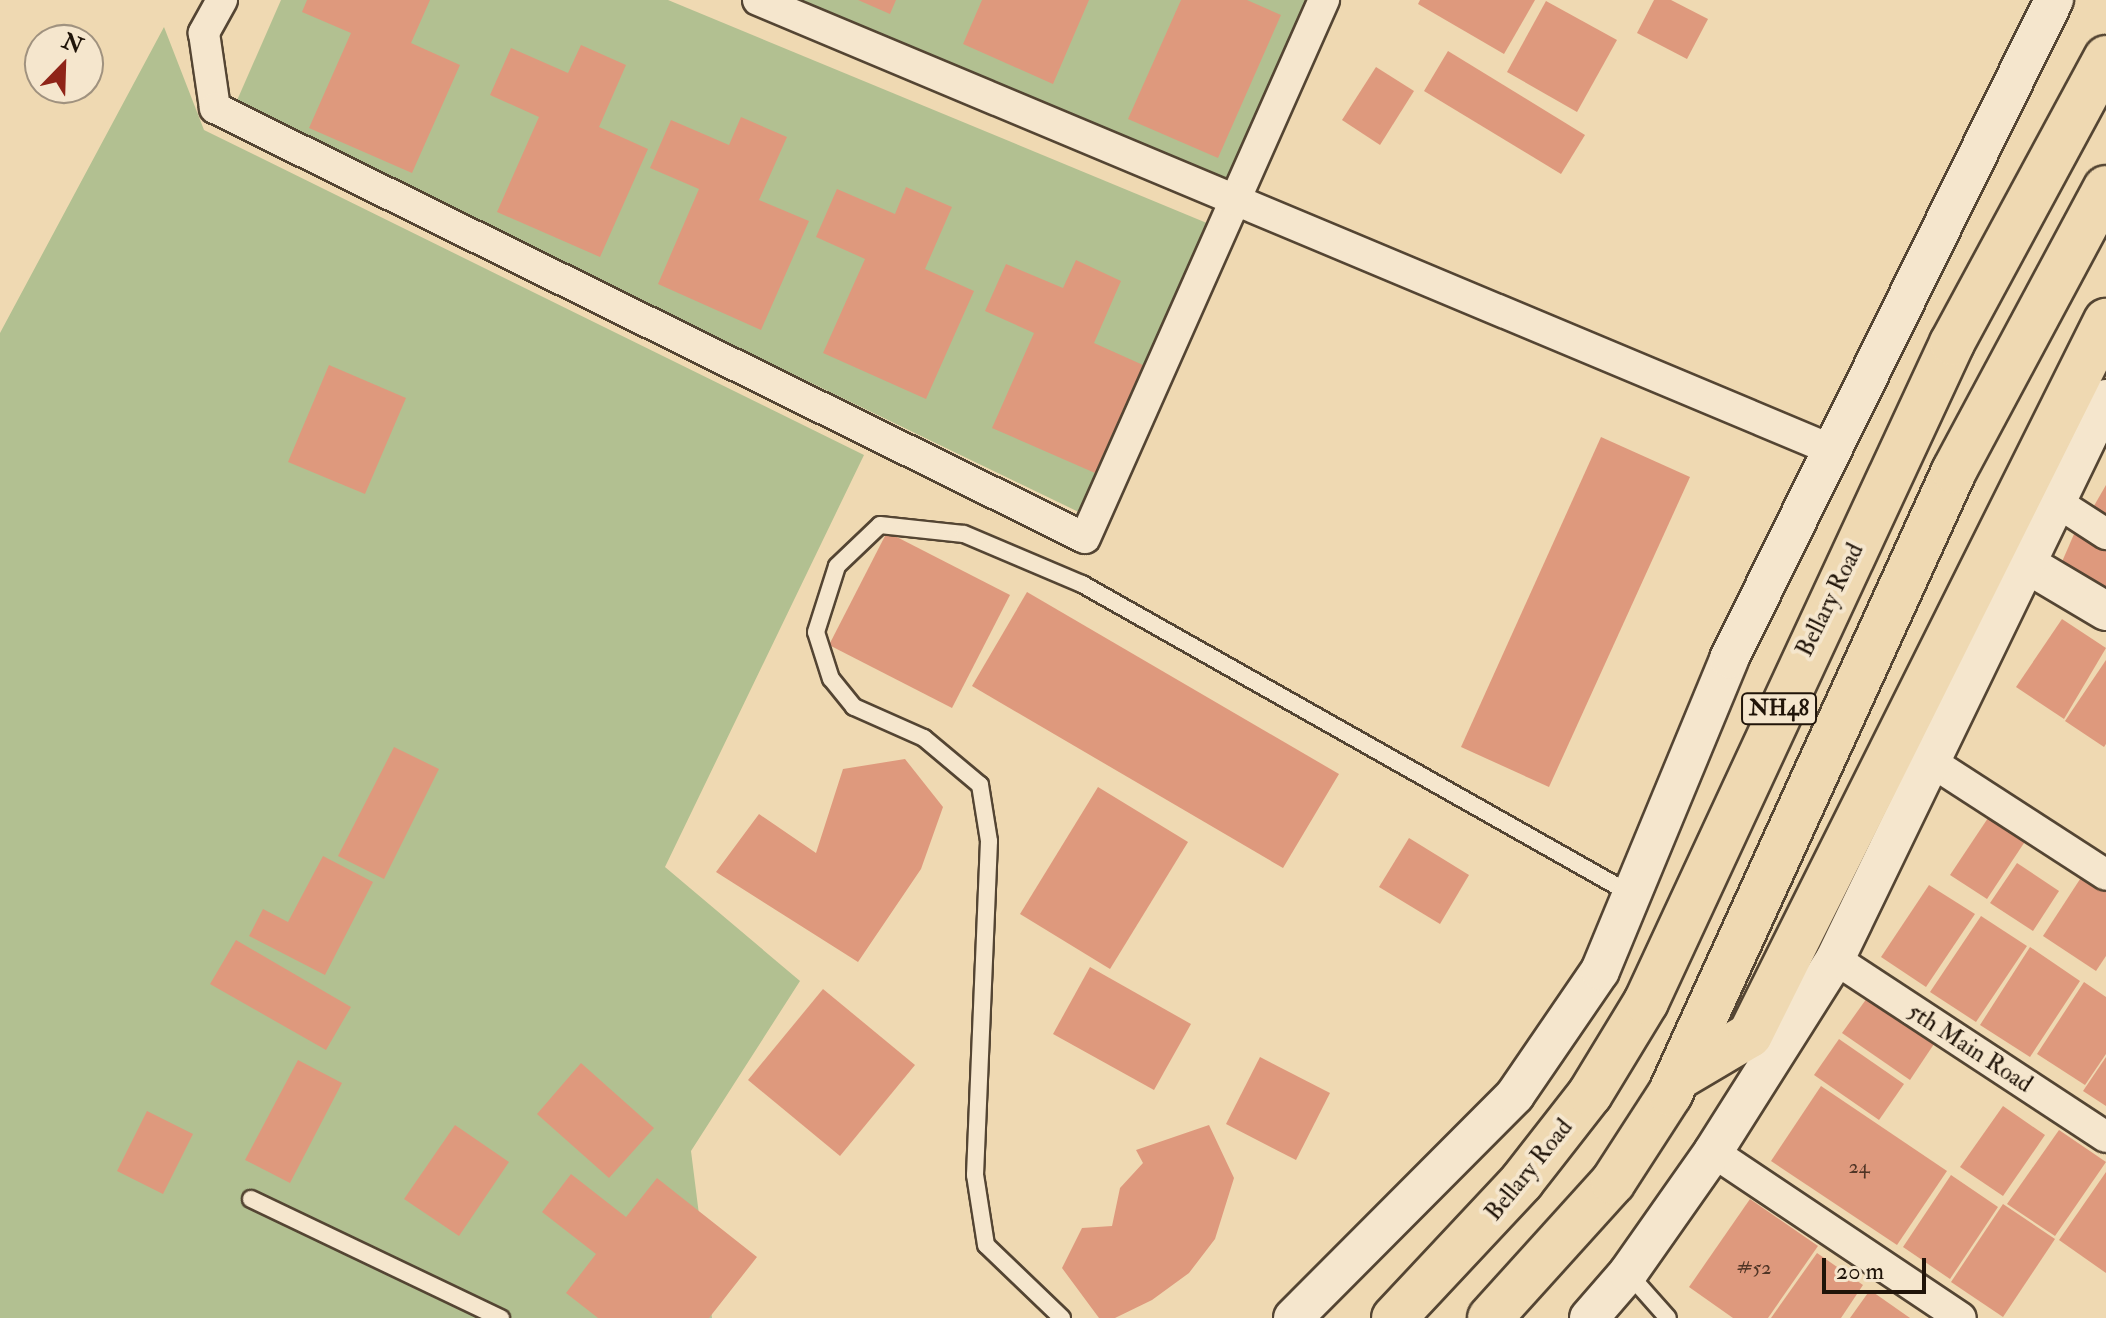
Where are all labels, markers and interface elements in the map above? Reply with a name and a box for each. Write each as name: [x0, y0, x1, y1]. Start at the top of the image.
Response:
north arrow: [24, 24, 104, 104]
text: N: [58, 27, 87, 60]
street label: Bellary Road: [1790, 539, 1870, 661]
road number: NH48: [1741, 691, 1817, 727]
street label: 5th Main Road: [1902, 997, 2038, 1099]
street label: Bellary Road: [1479, 1113, 1579, 1227]
house number: 24: [1849, 1154, 1869, 1178]
scale bar: [1826, 1242, 1930, 1292]
house number: #52: [1737, 1255, 1771, 1279]
text: 20 m: [1836, 1256, 1884, 1287]

